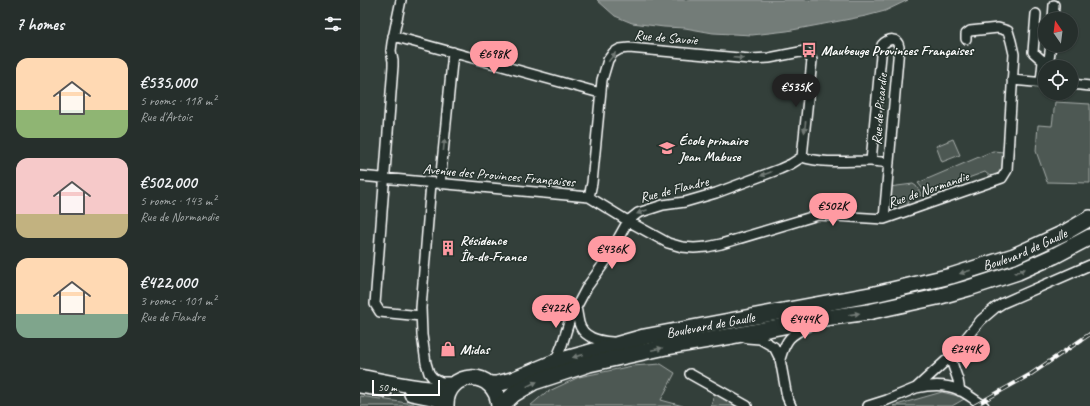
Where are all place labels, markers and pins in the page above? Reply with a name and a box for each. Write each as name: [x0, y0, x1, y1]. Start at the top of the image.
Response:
pin: €698K: [466, 41, 522, 75]
bus stop icon: Maubeuge Provinces Françaises: [800, 41, 818, 59]
place label: Maubeuge Provinces Françaises: [821, 42, 975, 59]
pin: €535K: [768, 74, 824, 108]
place label: École primaire Jean Mabuse: [678, 132, 749, 165]
school or university icon: École primaire Jean Mabuse: [658, 139, 676, 157]
pin: €502K: [805, 193, 861, 227]
place label: Résidence Île-de-France: [460, 232, 528, 265]
pin: €436K: [584, 236, 640, 270]
building icon: Résidence Île-de-France: [439, 239, 457, 257]
pin: €422K: [528, 295, 584, 329]
pin: €444K: [777, 306, 833, 340]
pin: €244K: [938, 336, 994, 370]
shop icon: Midas: [439, 340, 457, 358]
place label: Midas: [460, 341, 491, 358]

